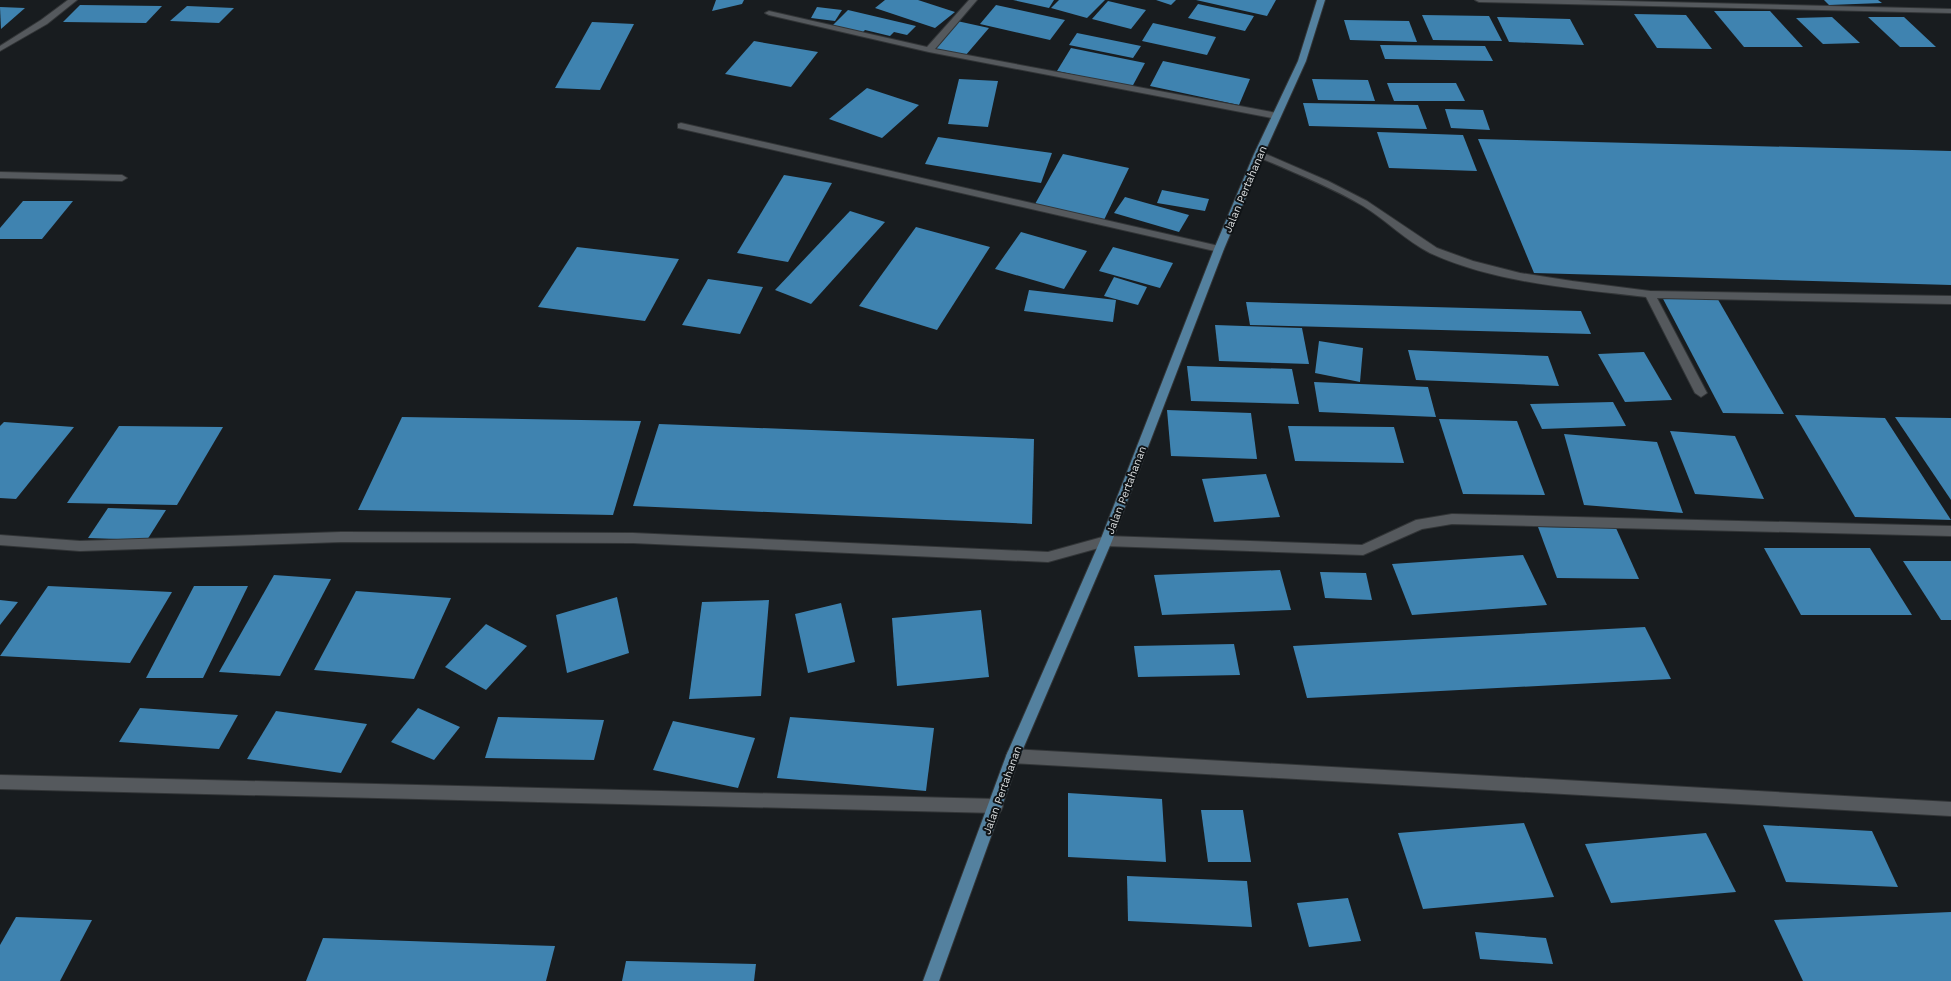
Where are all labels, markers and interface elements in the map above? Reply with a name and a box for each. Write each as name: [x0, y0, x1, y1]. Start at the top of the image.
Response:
street label: Jalan Pertahanan: [1221, 144, 1270, 235]
street label: Jalan Pertahanan: [1104, 444, 1149, 536]
street label: Jalan Pertahanan: [980, 744, 1025, 836]

